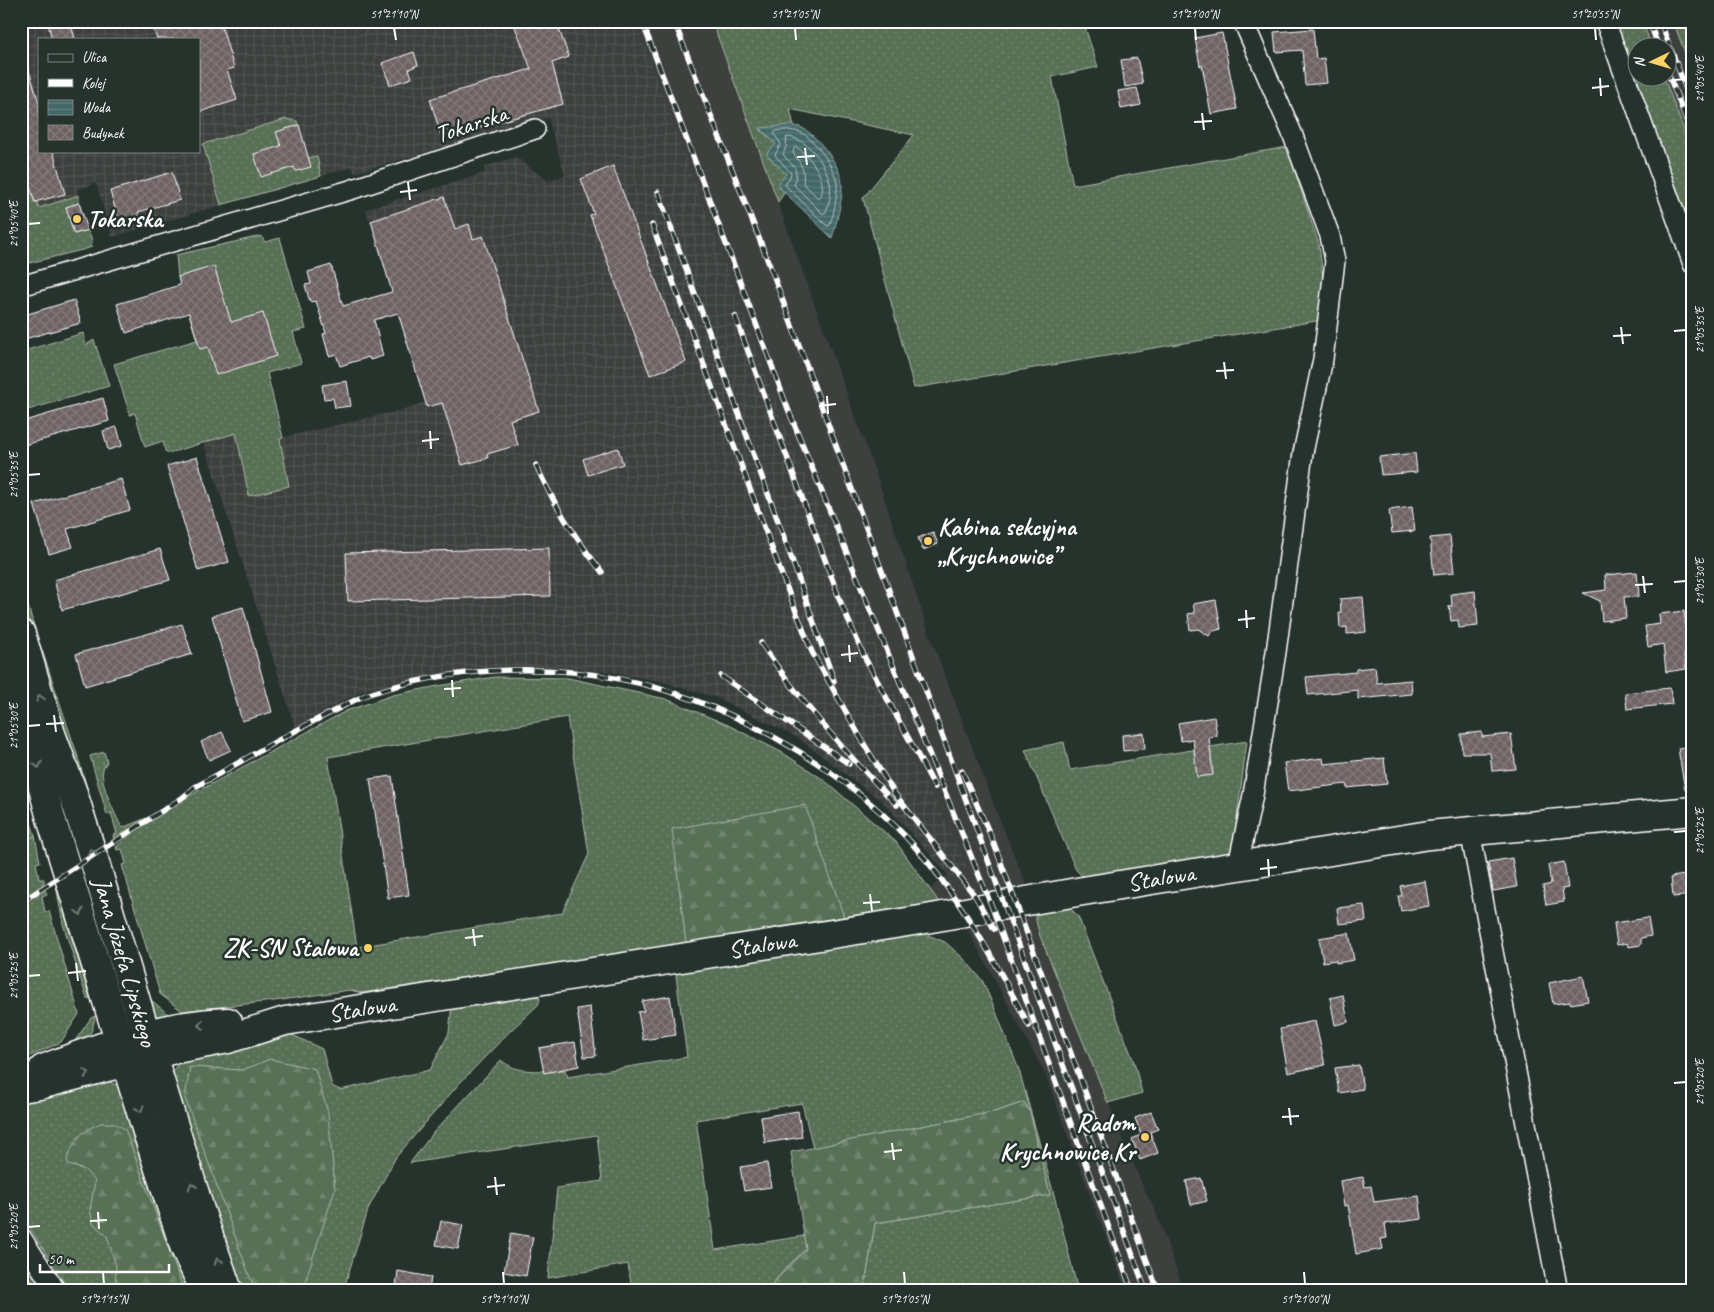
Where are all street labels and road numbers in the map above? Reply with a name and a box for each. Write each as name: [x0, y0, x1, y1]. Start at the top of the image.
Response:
street label: Tokarska: [431, 96, 514, 151]
street label: Stalowa: [1125, 856, 1200, 899]
street label: Jana Józefa Lipskiego: [85, 873, 165, 1051]
street label: Stalowa: [726, 923, 801, 966]
street label: Stalowa: [326, 987, 401, 1030]

